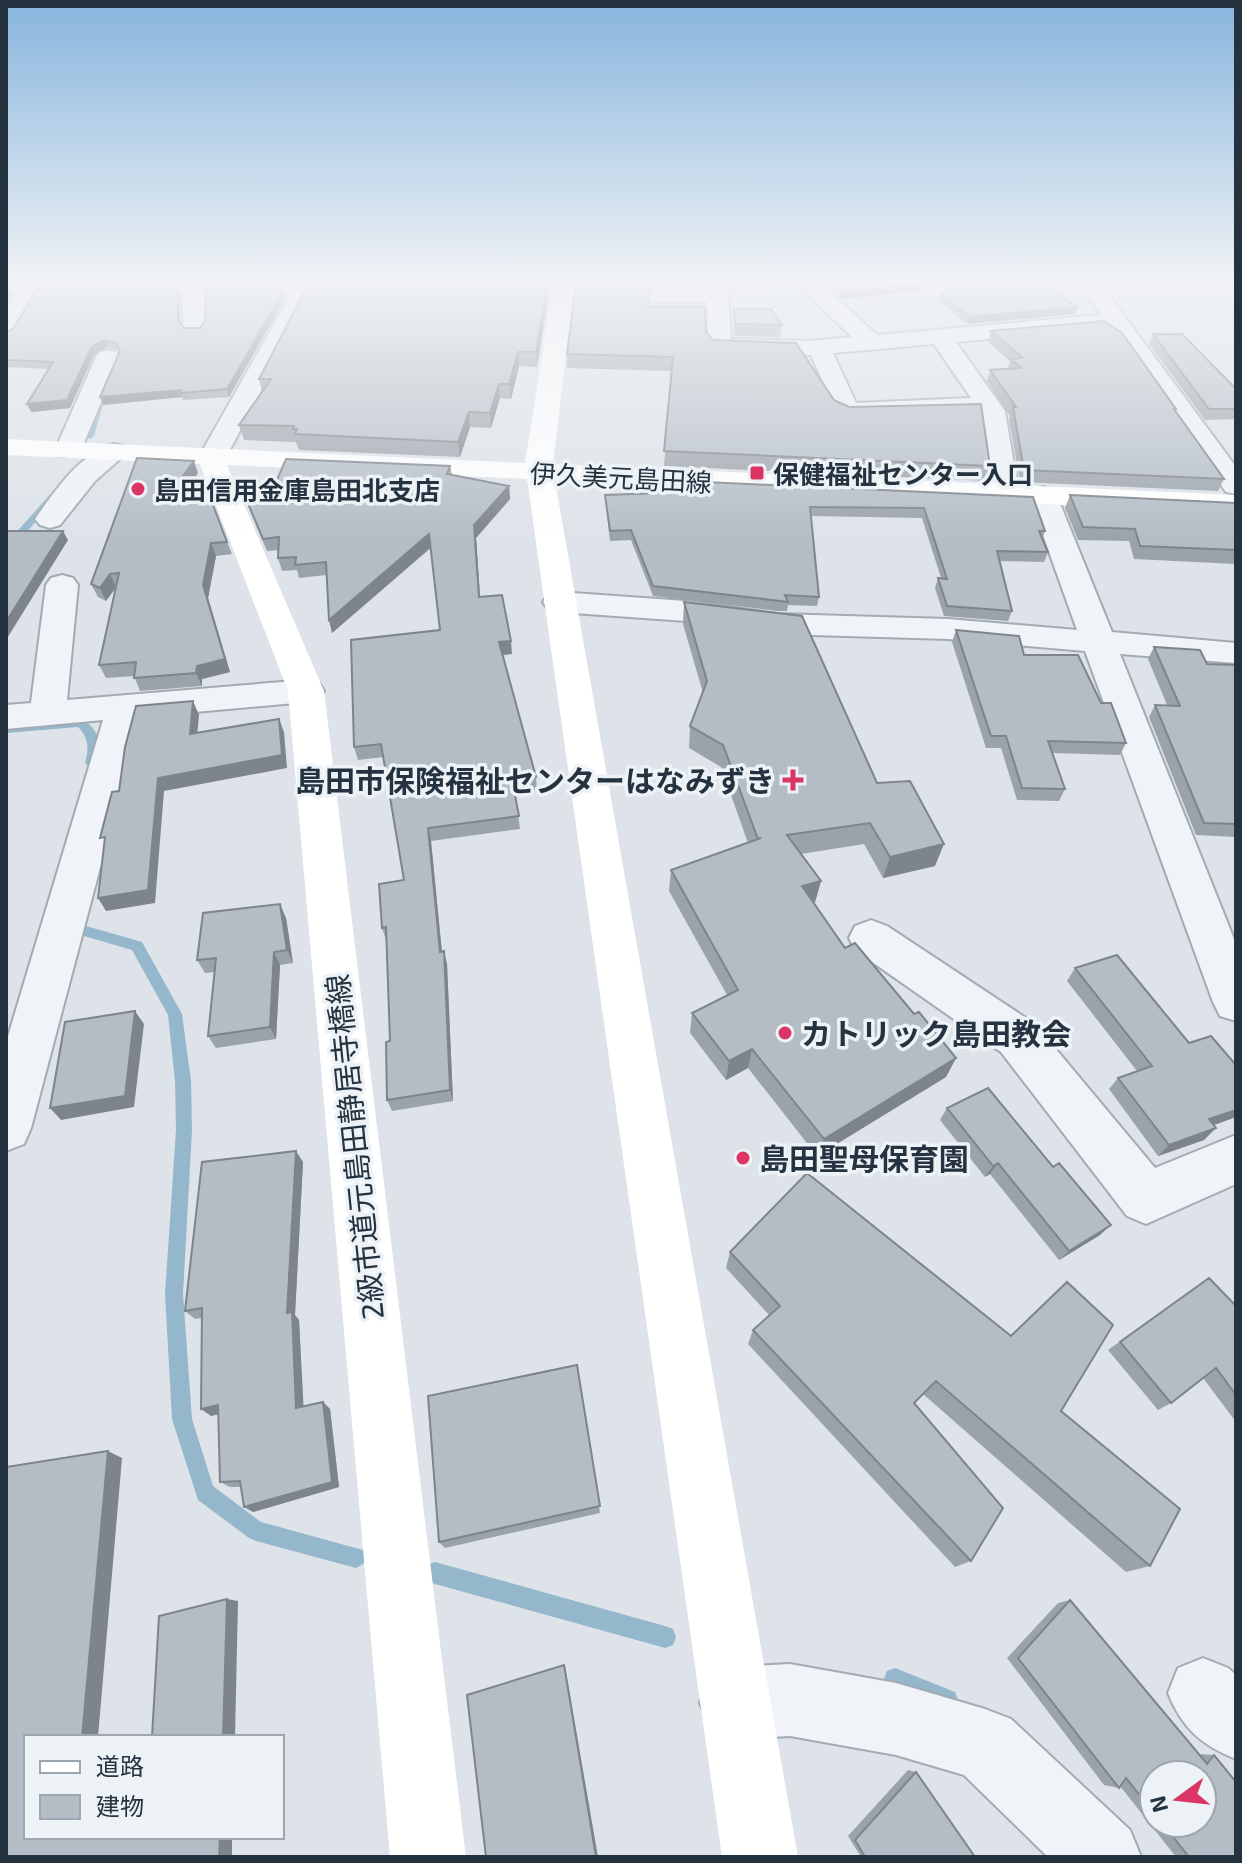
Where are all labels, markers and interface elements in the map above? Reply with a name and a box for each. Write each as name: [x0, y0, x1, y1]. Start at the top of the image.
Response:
street label: 伊久美元島田線: [529, 457, 713, 497]
place label: 保健福祉センター入口: [773, 458, 1033, 489]
marker: 保健福祉センター入口: [748, 464, 766, 482]
place label: 島田信用金庫島田北支店: [154, 474, 440, 505]
marker: 島田信用金庫島田北支店: [129, 480, 147, 498]
place label: 島田市保険福祉センターはなみずき: [295, 762, 775, 798]
marker: 島田市保険福祉センターはなみずき: [782, 769, 804, 791]
street label: 2級市道元島田静居寺橋線: [318, 973, 390, 1321]
place label: カトリック島田教会: [801, 1015, 1071, 1051]
marker: カトリック島田教会: [776, 1024, 794, 1042]
place label: 島田聖母保育園: [759, 1140, 969, 1176]
marker: 島田聖母保育園: [734, 1149, 752, 1167]
legend: [24, 1735, 284, 1839]
text: 道路: [96, 1751, 144, 1780]
north arrow: [1138, 1759, 1218, 1839]
text: 建物: [96, 1791, 144, 1820]
text: N: [1143, 1793, 1172, 1815]

